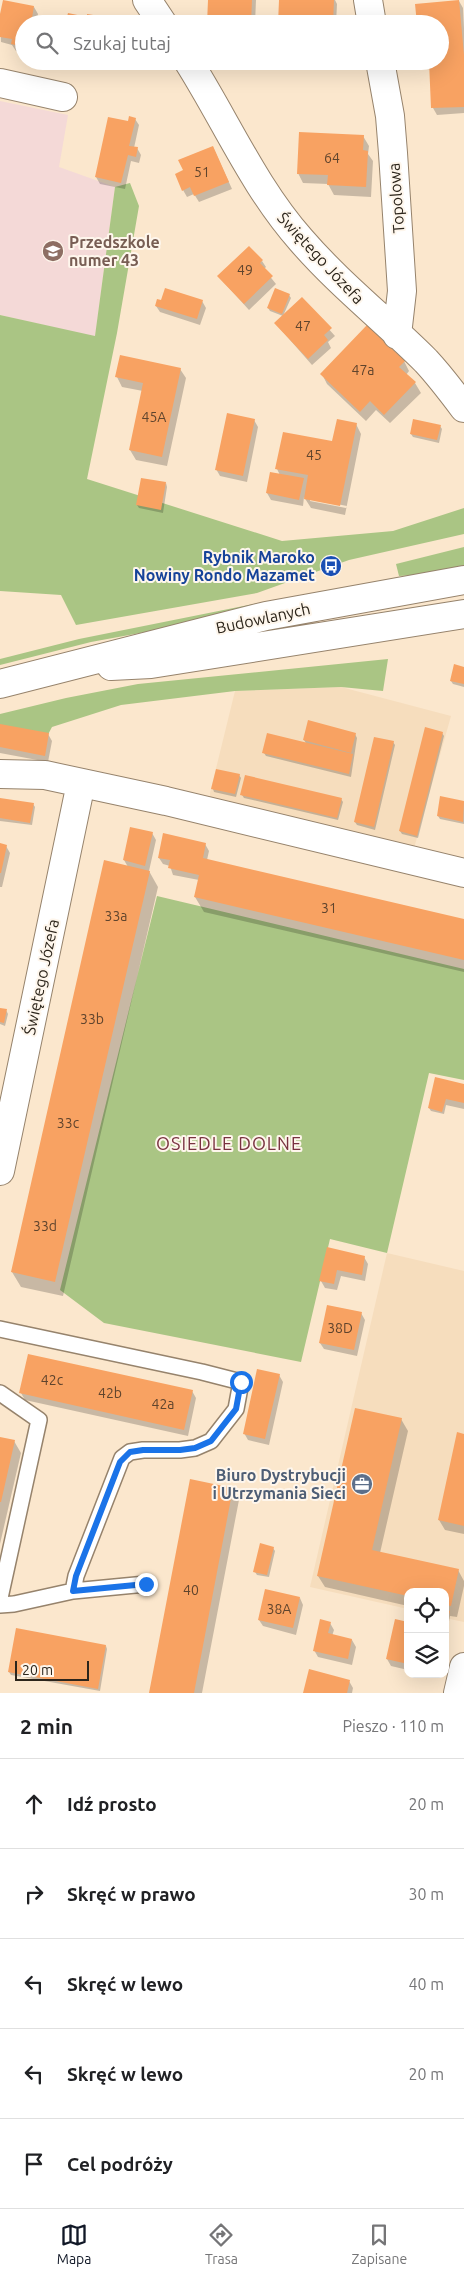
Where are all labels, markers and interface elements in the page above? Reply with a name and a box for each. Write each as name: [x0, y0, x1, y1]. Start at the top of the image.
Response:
search box: [15, 15, 449, 70]
icon: search: [33, 29, 61, 57]
text: Szukaj tutaj: [73, 32, 171, 54]
house number: 64: [324, 150, 340, 166]
street label: Topolowa: [385, 162, 407, 234]
house number: 51: [194, 164, 210, 180]
street label: Świętego Józefa: [274, 208, 369, 307]
place label: Przedszkole numer 43: [69, 233, 160, 269]
school or university icon: Przedszkole numer 43: [41, 239, 65, 263]
house number: 49: [237, 262, 253, 278]
house number: 47: [295, 318, 311, 334]
house number: 47a: [352, 362, 375, 378]
house number: 45A: [142, 409, 166, 425]
house number: 45: [306, 447, 322, 463]
place label: Rybnik Maroko Nowiny Rondo Mazamet: [134, 548, 315, 584]
bus stop icon: Rybnik Maroko Nowiny Rondo Mazamet: [319, 554, 343, 578]
street label: Budowlanych: [214, 599, 312, 637]
house number: 31: [321, 900, 337, 916]
house number: 33a: [105, 908, 128, 924]
street label: Świętego Józefa: [19, 917, 62, 1037]
house number: 33b: [80, 1011, 104, 1027]
house number: 33c: [57, 1115, 80, 1131]
district label: OSIEDLE DOLNE: [156, 1133, 302, 1153]
house number: 33d: [33, 1218, 57, 1234]
house number: 38D: [327, 1320, 353, 1336]
route start: [230, 1371, 253, 1394]
house number: 42c: [41, 1372, 64, 1388]
house number: 42b: [98, 1385, 122, 1401]
house number: 42a: [152, 1396, 175, 1412]
place label: Biuro Dystrybucji i Utrzymania Sieci: [213, 1466, 346, 1502]
office icon: Biuro Dystrybucji i Utrzymania Sieci: [350, 1472, 374, 1496]
route end: [135, 1573, 158, 1596]
house number: 40: [183, 1582, 199, 1598]
map controls: [404, 1588, 449, 1678]
button: locate: [404, 1588, 449, 1633]
house number: 38A: [267, 1601, 291, 1617]
button: layers: [404, 1633, 449, 1678]
scale bar: [15, 1658, 89, 1681]
text: 20 m: [22, 1662, 53, 1678]
text: 2 min: [20, 1714, 73, 1738]
text: Pieszo · 110 m: [342, 1717, 444, 1735]
icon: ahead: [20, 1790, 48, 1818]
text: Idź prosto: [67, 1793, 157, 1815]
text: 20 m: [408, 1795, 444, 1813]
icon: right: [20, 1880, 48, 1908]
text: Skręć w prawo: [67, 1883, 196, 1905]
text: 30 m: [408, 1885, 444, 1903]
icon: left: [20, 1970, 48, 1998]
text: Skręć w lewo: [67, 1973, 183, 1995]
text: 40 m: [408, 1975, 444, 1993]
icon: left: [20, 2060, 48, 2088]
text: Skręć w lewo: [67, 2063, 183, 2085]
text: 20 m: [408, 2065, 444, 2083]
icon: arrive: [20, 2150, 48, 2178]
text: Cel podróży: [67, 2153, 173, 2175]
tab: Mapa: [57, 2221, 91, 2267]
tab: Trasa: [205, 2221, 238, 2267]
tab: Zapisane: [352, 2221, 407, 2267]

